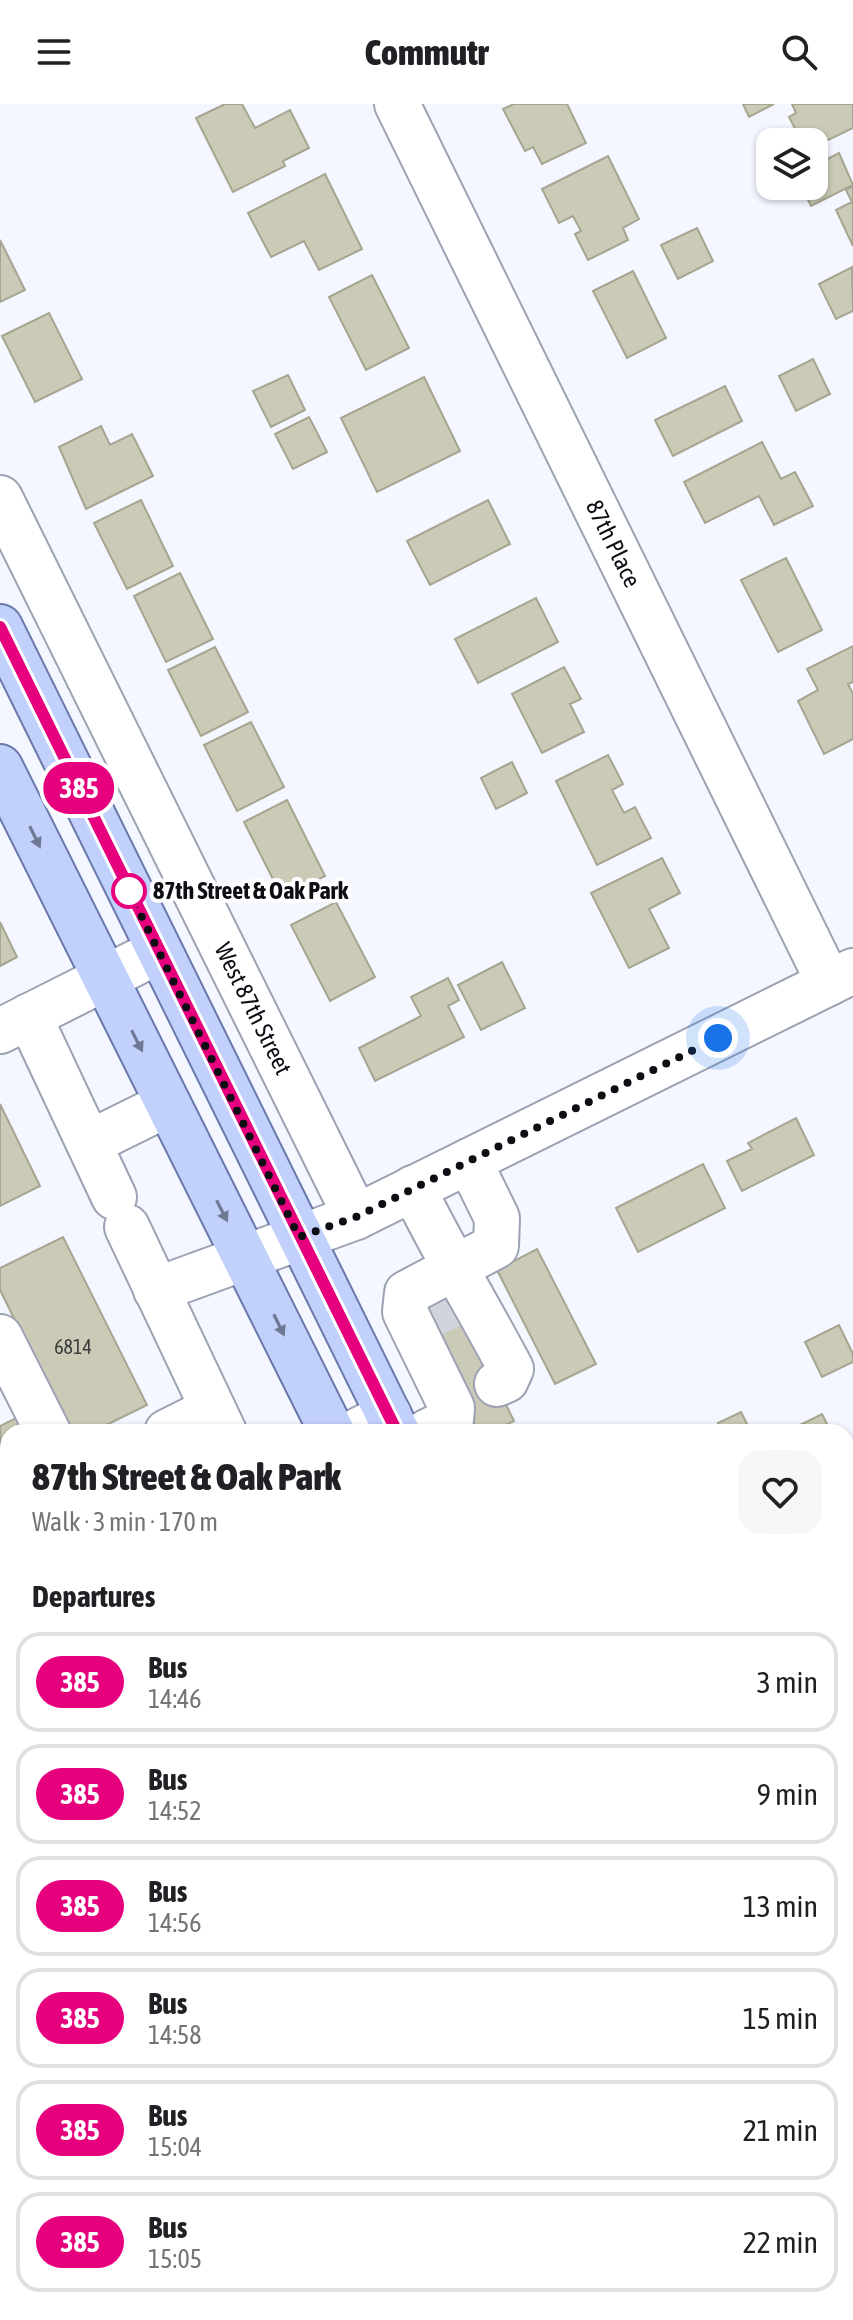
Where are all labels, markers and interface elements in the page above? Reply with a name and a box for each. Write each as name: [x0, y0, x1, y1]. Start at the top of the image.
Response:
icon: menu: [32, 30, 76, 74]
icon: search: [777, 30, 821, 74]
text: Commutr: [365, 31, 488, 73]
map controls: [756, 128, 828, 200]
button: layers: [756, 128, 828, 200]
street label: 87th Place: [581, 496, 646, 591]
line badge: 385: [33, 762, 125, 814]
text: 385: [59, 772, 99, 804]
one-way arrow: [28, 825, 42, 848]
marker: 87th Street & Oak Park: [112, 874, 146, 908]
place label: 87th Street & Oak Park: [153, 877, 349, 904]
street label: West 87th Street: [209, 938, 297, 1079]
your location: [698, 1018, 738, 1058]
one-way arrow: [130, 1030, 143, 1053]
one-way arrow: [215, 1200, 228, 1223]
one-way arrow: [272, 1314, 285, 1337]
house number: 6814: [54, 1335, 92, 1358]
button: heart: [738, 1450, 822, 1534]
text: 87th Street & Oak Park: [32, 1455, 341, 1498]
text: Walk · 3 min · 170 m: [32, 1507, 218, 1537]
text: Departures: [32, 1579, 155, 1613]
text: Bus: [148, 1650, 187, 1684]
text: 3 min: [757, 1665, 818, 1699]
text: 385: [60, 1666, 100, 1698]
text: 14:46: [148, 1684, 202, 1714]
text: Bus: [148, 1762, 187, 1796]
text: 9 min: [757, 1777, 818, 1811]
text: 385: [60, 1778, 100, 1810]
text: 14:52: [148, 1796, 202, 1826]
text: Bus: [148, 1874, 187, 1908]
text: 13 min: [743, 1889, 818, 1923]
text: 385: [60, 1890, 100, 1922]
text: 14:56: [148, 1908, 202, 1938]
text: Bus: [148, 1986, 187, 2020]
text: 15 min: [743, 2001, 818, 2035]
text: 385: [60, 2002, 100, 2034]
text: 14:58: [148, 2020, 202, 2050]
text: Bus: [148, 2098, 187, 2132]
text: 21 min: [743, 2113, 818, 2147]
text: 385: [60, 2114, 100, 2146]
text: 15:04: [148, 2132, 202, 2162]
text: Bus: [148, 2210, 187, 2244]
text: 22 min: [743, 2225, 818, 2259]
text: 385: [60, 2226, 100, 2258]
text: 15:05: [148, 2244, 202, 2274]

